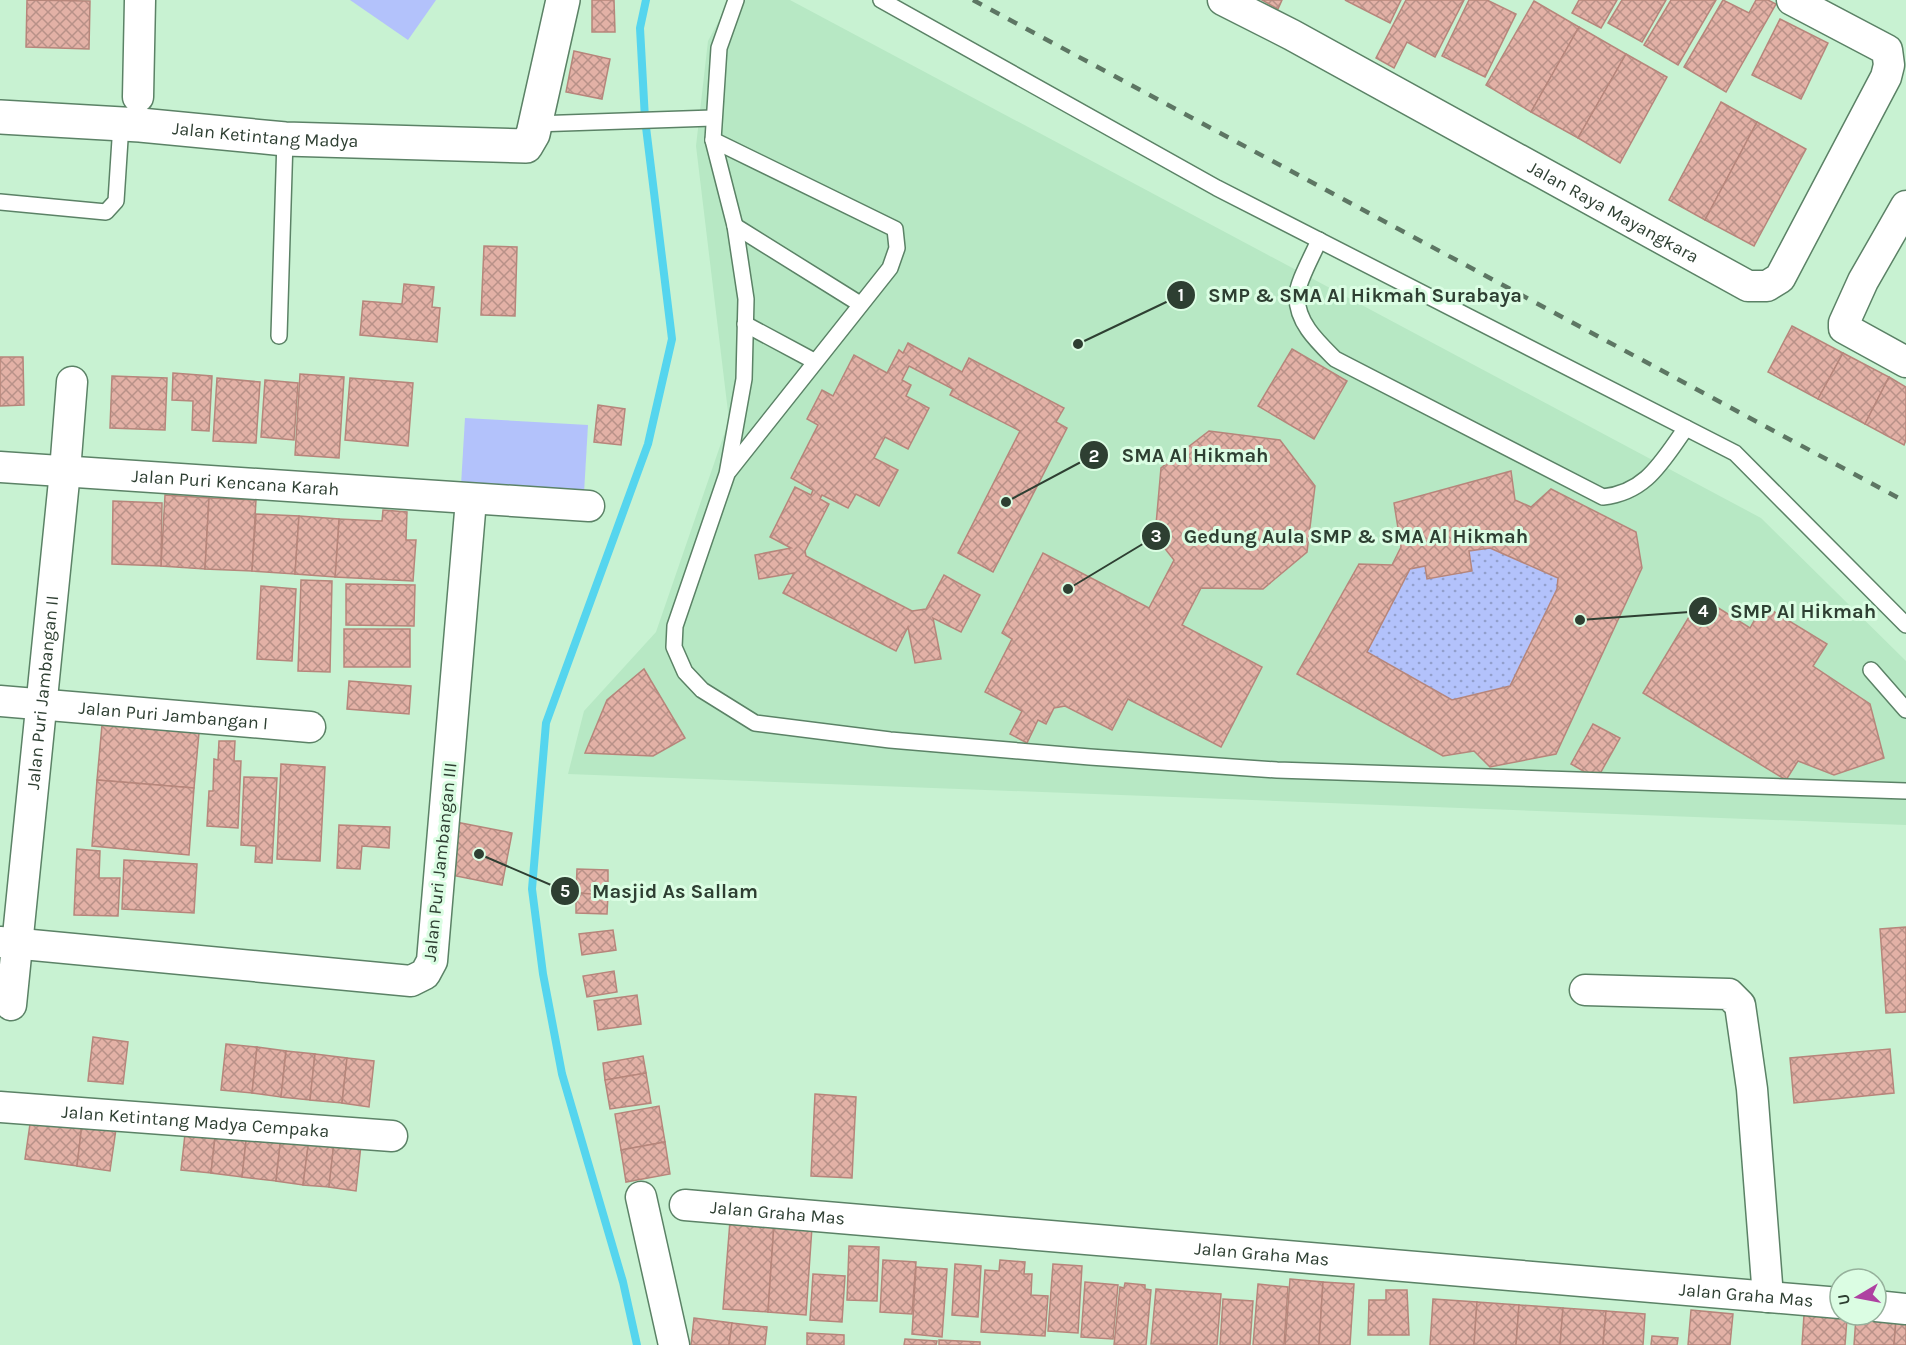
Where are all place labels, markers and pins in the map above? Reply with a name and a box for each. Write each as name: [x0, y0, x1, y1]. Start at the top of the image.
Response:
callout: SMP & SMA Al Hikmah Surabaya: [1166, 276, 1534, 314]
callout: SMA Al Hikmah: [1079, 436, 1280, 474]
callout: Gedung Aula SMP & SMA Al Hikmah: [1141, 517, 1540, 555]
callout: SMP Al Hikmah: [1688, 592, 1889, 630]
callout: Masjid As Sallam: [550, 872, 770, 910]

